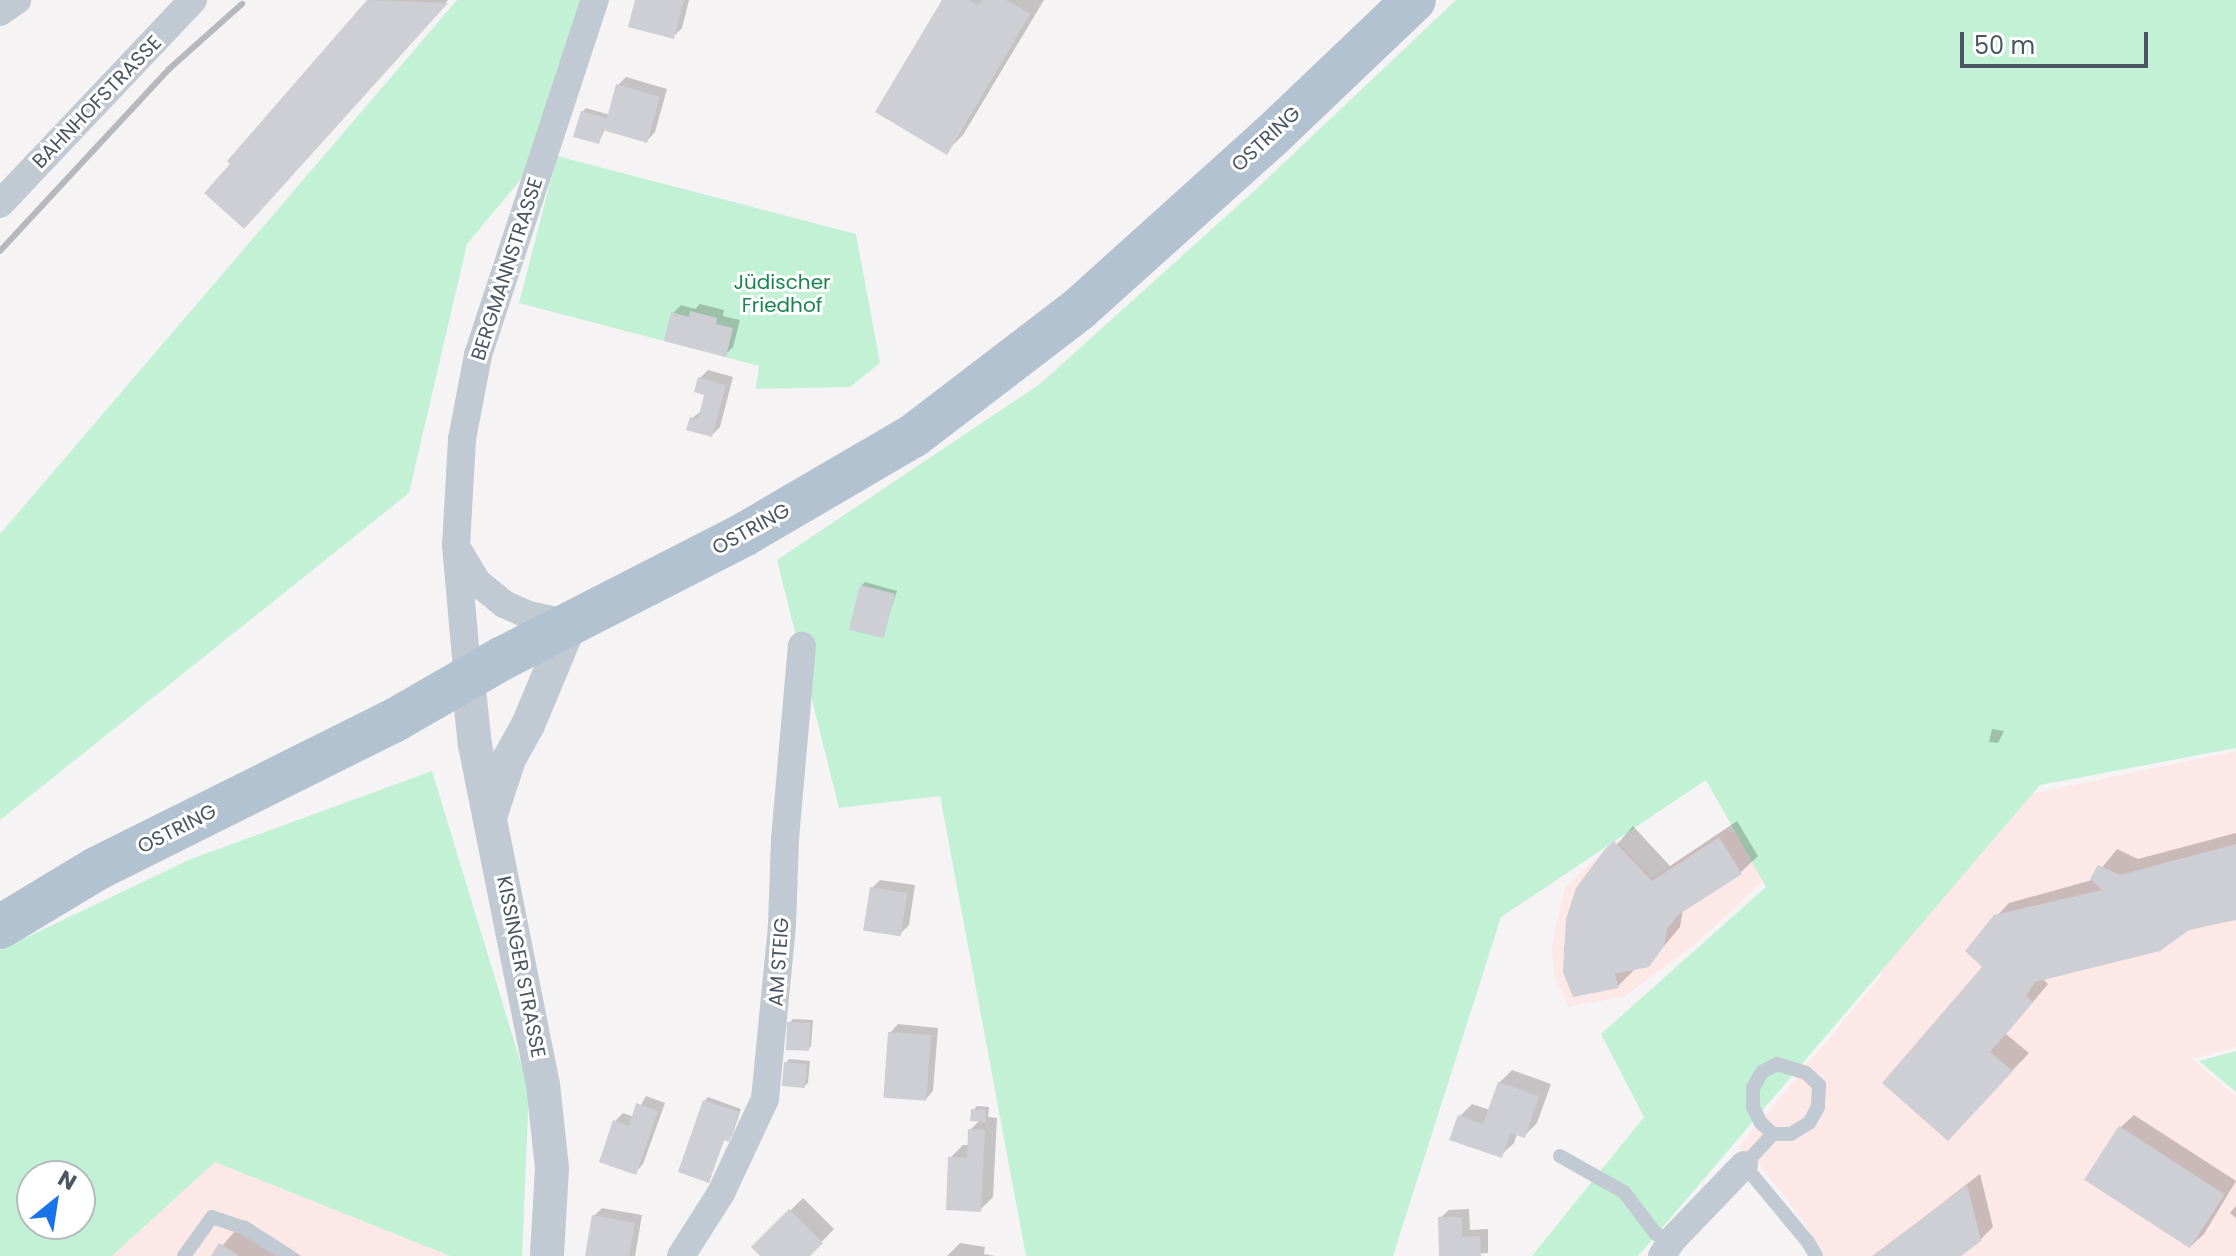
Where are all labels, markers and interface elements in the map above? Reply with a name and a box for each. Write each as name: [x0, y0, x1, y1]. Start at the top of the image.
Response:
scale bar: [1964, 16, 2152, 66]
text: 50 m: [1974, 29, 2035, 62]
street label: BAHNHOFSTRASSE: [28, 31, 166, 173]
street label: OSTRING: [1227, 101, 1305, 177]
street label: BERGMANNSTRASSE: [466, 174, 548, 364]
park label: Jüdischer Friedhof: [733, 270, 831, 317]
street label: OSTRING: [708, 498, 794, 560]
street label: OSTRING: [134, 799, 220, 859]
street label: KISSINGER STRASSE: [492, 874, 550, 1060]
street label: AM STEIG: [764, 917, 794, 1007]
north arrow: [16, 1160, 96, 1240]
text: N: [52, 1163, 82, 1198]

